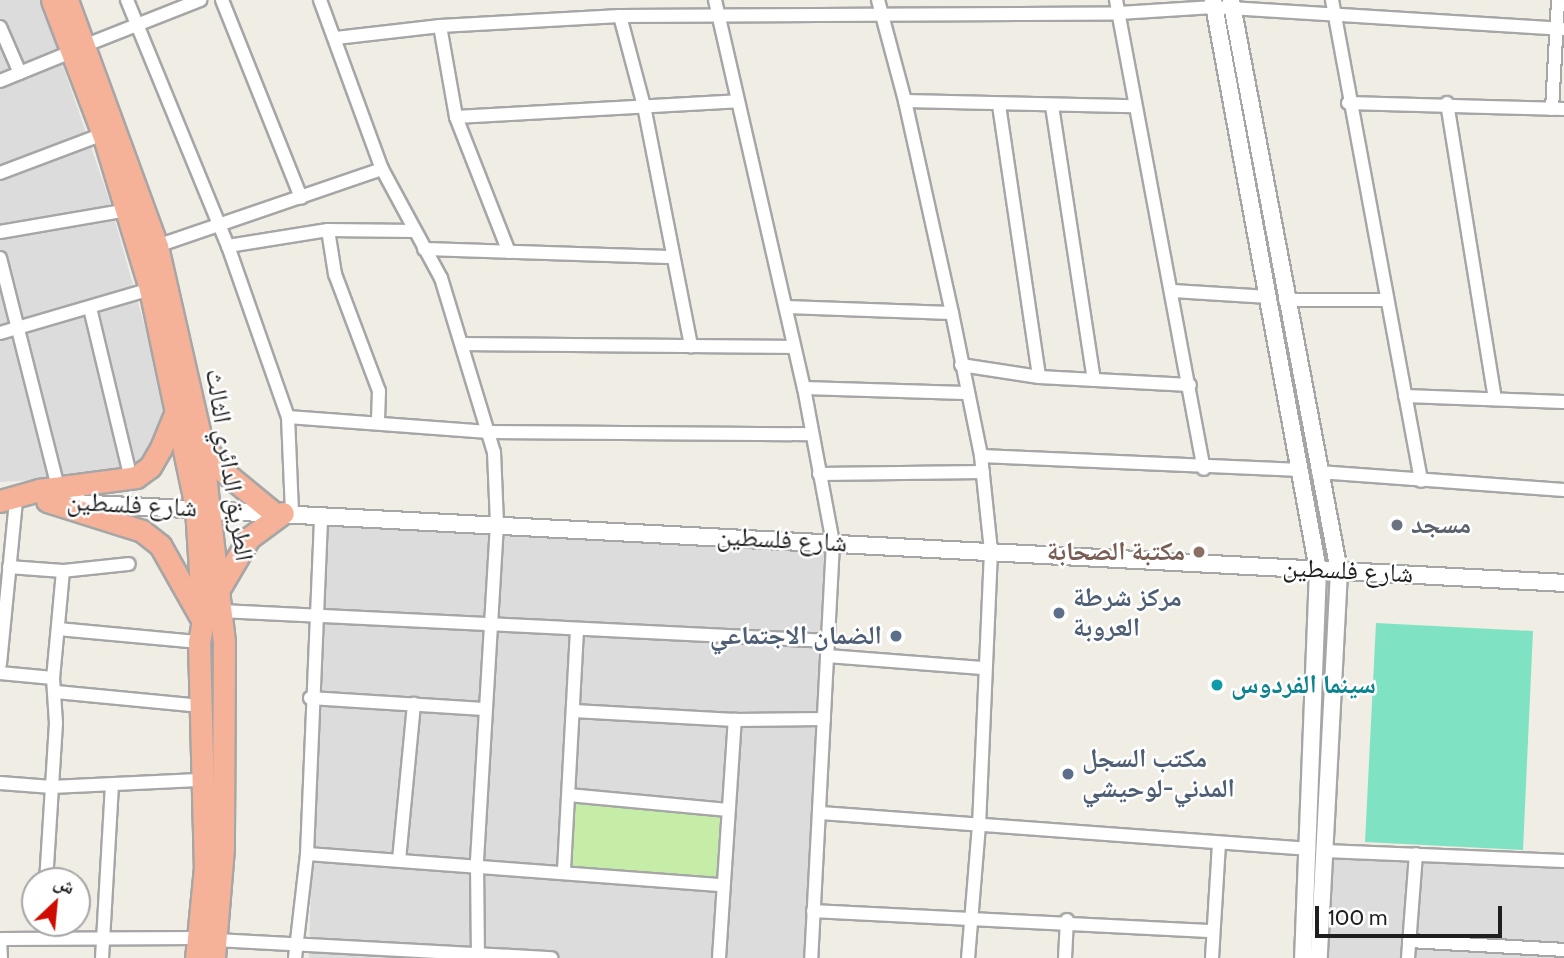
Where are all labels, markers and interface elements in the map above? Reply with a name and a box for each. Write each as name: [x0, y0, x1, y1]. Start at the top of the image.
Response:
street label: الطريق الدائري الثالث: [198, 367, 260, 563]
street label: شارع فلسطين: [66, 486, 198, 524]
place label: مسجد: [1411, 509, 1471, 541]
marker: مسجد: [1389, 517, 1405, 533]
street label: شارع فلسطين: [716, 521, 848, 559]
place label: مكتبة الصحابة: [1047, 536, 1185, 568]
marker: مكتبة الصحابة: [1191, 544, 1207, 560]
street label: شارع فلسطين: [1282, 552, 1414, 590]
place label: مركز شرطة العروبة: [1073, 582, 1182, 644]
marker: مركز شرطة العروبة: [1051, 605, 1067, 621]
place label: الضمان الاجتماعي: [710, 620, 882, 652]
marker: الضمان الاجتماعي: [888, 628, 904, 644]
place label: سينما الفردوس: [1231, 669, 1376, 701]
marker: سينما الفردوس: [1209, 677, 1225, 693]
place label: مكتب السجل المدني-لوحيشي: [1082, 743, 1235, 804]
marker: مكتب السجل المدني-لوحيشي: [1060, 766, 1076, 782]
north arrow: [21, 867, 91, 937]
text: ش: [50, 870, 79, 899]
scale bar: [1319, 892, 1506, 936]
text: 100 m: [1328, 905, 1387, 930]

